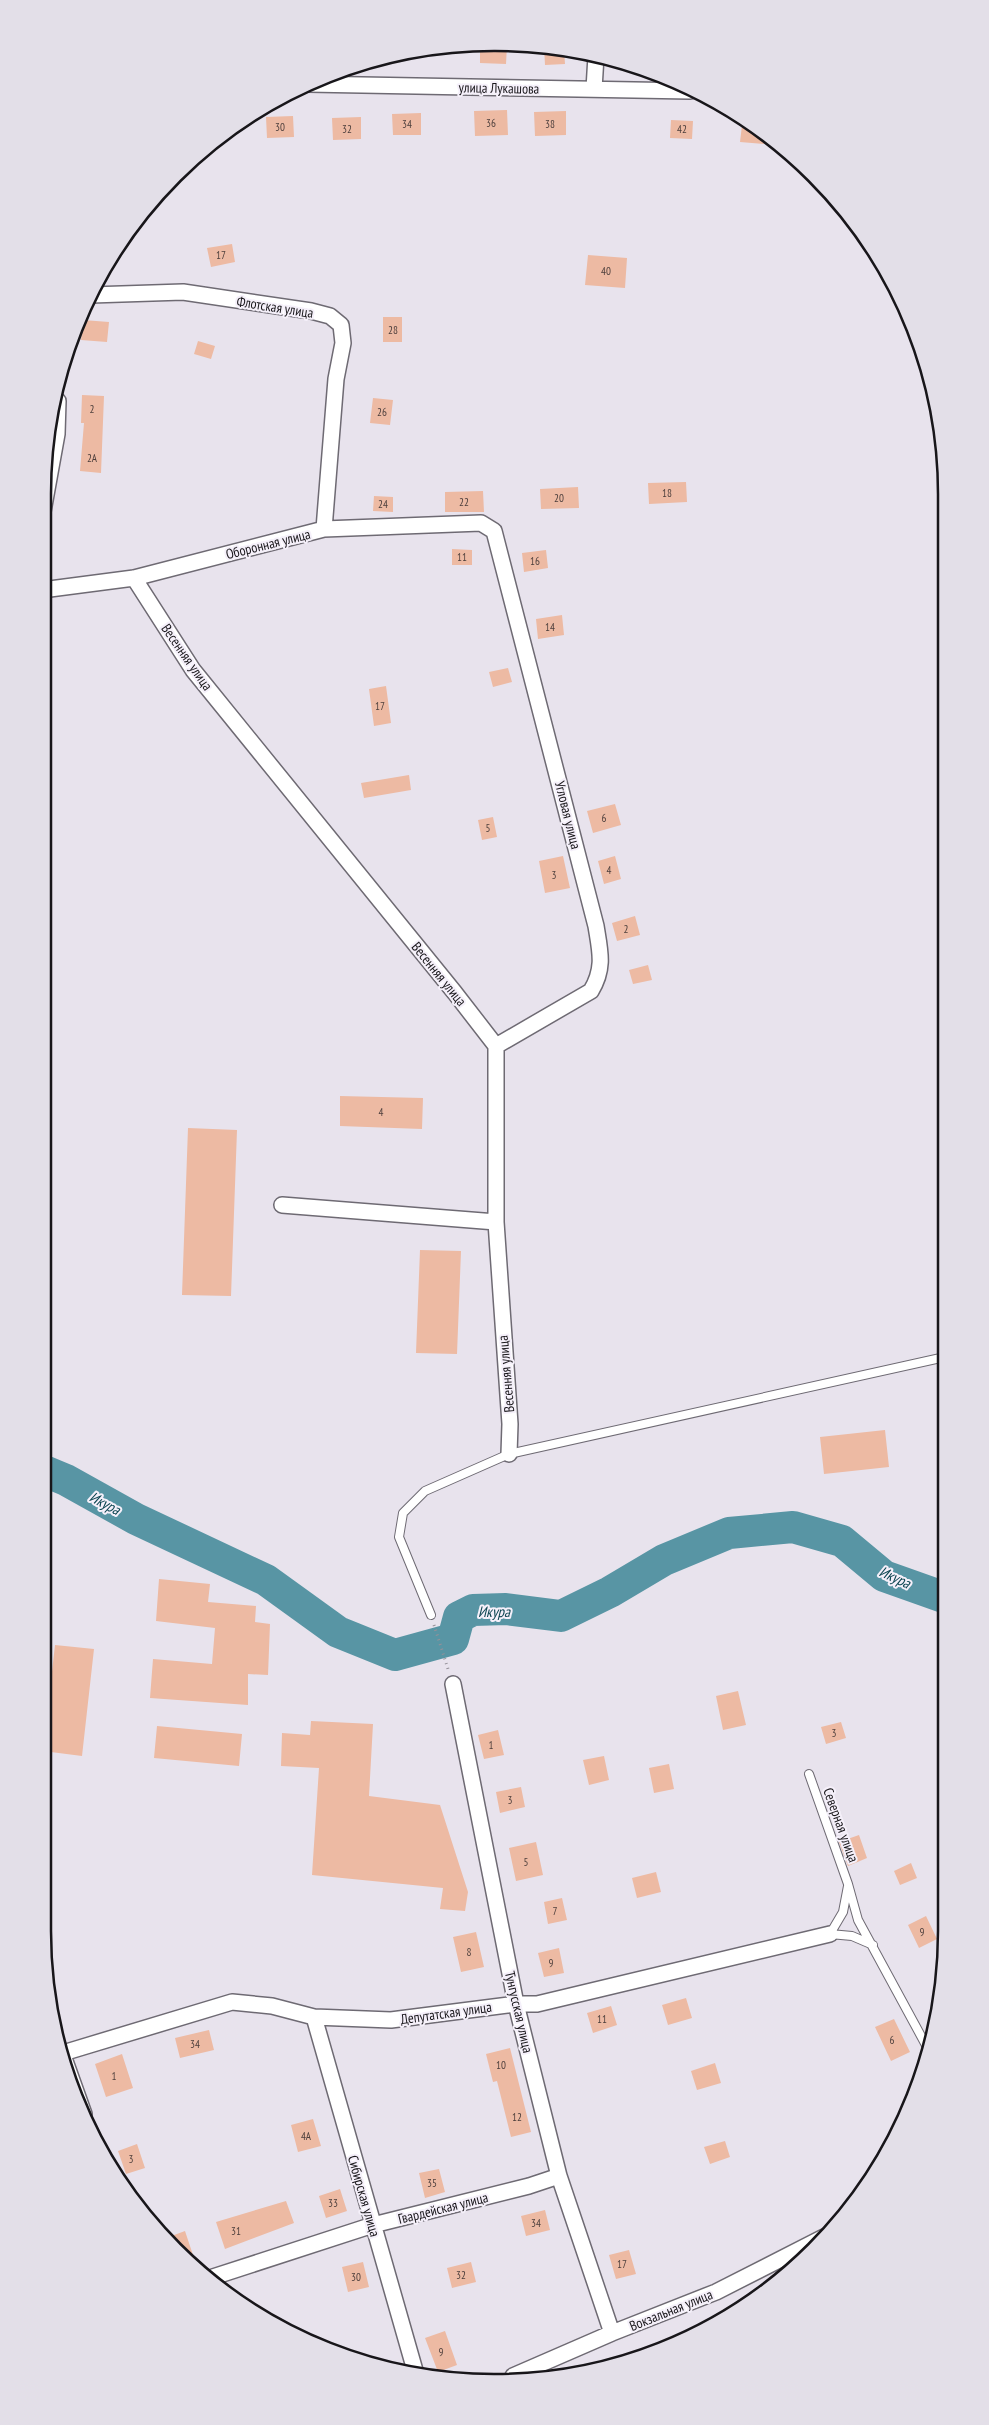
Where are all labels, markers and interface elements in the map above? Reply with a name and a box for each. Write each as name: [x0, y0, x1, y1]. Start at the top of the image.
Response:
street label: улица Лукашова: [459, 78, 539, 98]
house number: 36: [486, 116, 496, 130]
house number: 34: [402, 117, 412, 131]
house number: 38: [545, 117, 555, 131]
house number: 30: [275, 120, 285, 134]
house number: 32: [342, 122, 352, 136]
house number: 42: [677, 122, 687, 136]
house number: 17: [216, 248, 226, 262]
house number: 40: [601, 264, 611, 278]
street label: Флотская улица: [235, 292, 315, 322]
house number: 28: [388, 323, 398, 337]
house number: 2: [90, 402, 95, 416]
house number: 26: [377, 405, 387, 419]
house number: 2А: [87, 451, 98, 465]
house number: 18: [662, 486, 672, 500]
house number: 20: [554, 491, 564, 505]
house number: 22: [459, 495, 469, 509]
house number: 24: [378, 497, 388, 511]
street label: Оборонная улица: [224, 525, 312, 563]
house number: 11: [457, 550, 467, 564]
house number: 16: [530, 554, 540, 568]
street label: Весенняя улица: [157, 620, 217, 694]
house number: 14: [545, 620, 555, 634]
house number: 17: [375, 699, 385, 713]
street label: Угловая улица: [551, 779, 585, 851]
house number: 6: [602, 811, 607, 825]
house number: 5: [486, 821, 491, 835]
house number: 4: [607, 863, 612, 877]
house number: 3: [552, 868, 557, 882]
house number: 2: [624, 922, 629, 936]
street label: Весенняя улица: [408, 938, 470, 1010]
house number: 4: [379, 1105, 384, 1119]
street label: Весенняя улица: [494, 1335, 518, 1413]
water label: Икура: [86, 1487, 125, 1519]
water label: Икура: [876, 1562, 914, 1593]
water label: Икура: [478, 1602, 511, 1621]
house number: 3: [832, 1726, 837, 1740]
house number: 1: [489, 1738, 494, 1752]
street label: Северная улица: [819, 1785, 863, 1865]
house number: 3: [508, 1793, 513, 1807]
house number: 5: [524, 1855, 529, 1869]
house number: 7: [553, 1904, 558, 1918]
house number: 9: [920, 1925, 925, 1939]
house number: 8: [467, 1945, 472, 1959]
house number: 9: [549, 1956, 554, 1970]
street label: Тунгусская улица: [501, 1969, 537, 2055]
street label: Депутатская улица: [399, 1998, 493, 2028]
house number: 11: [597, 2012, 607, 2026]
house number: 6: [890, 2033, 895, 2047]
house number: 34: [190, 2037, 200, 2051]
house number: 10: [496, 2058, 506, 2072]
house number: 1: [112, 2069, 117, 2083]
house number: 12: [512, 2110, 522, 2124]
house number: 4А: [301, 2129, 312, 2143]
house number: 3: [129, 2152, 134, 2166]
street label: Сибирская улица: [344, 2153, 384, 2239]
house number: 35: [427, 2176, 437, 2190]
street label: Гвардейская улица: [396, 2188, 490, 2228]
house number: 33: [328, 2196, 338, 2210]
house number: 34: [531, 2216, 541, 2230]
house number: 31: [231, 2224, 241, 2238]
house number: 17: [617, 2257, 627, 2271]
house number: 32: [456, 2268, 466, 2282]
house number: 30: [351, 2270, 361, 2284]
street label: Вокзальная улица: [627, 2285, 715, 2335]
house number: 9: [439, 2345, 444, 2359]

